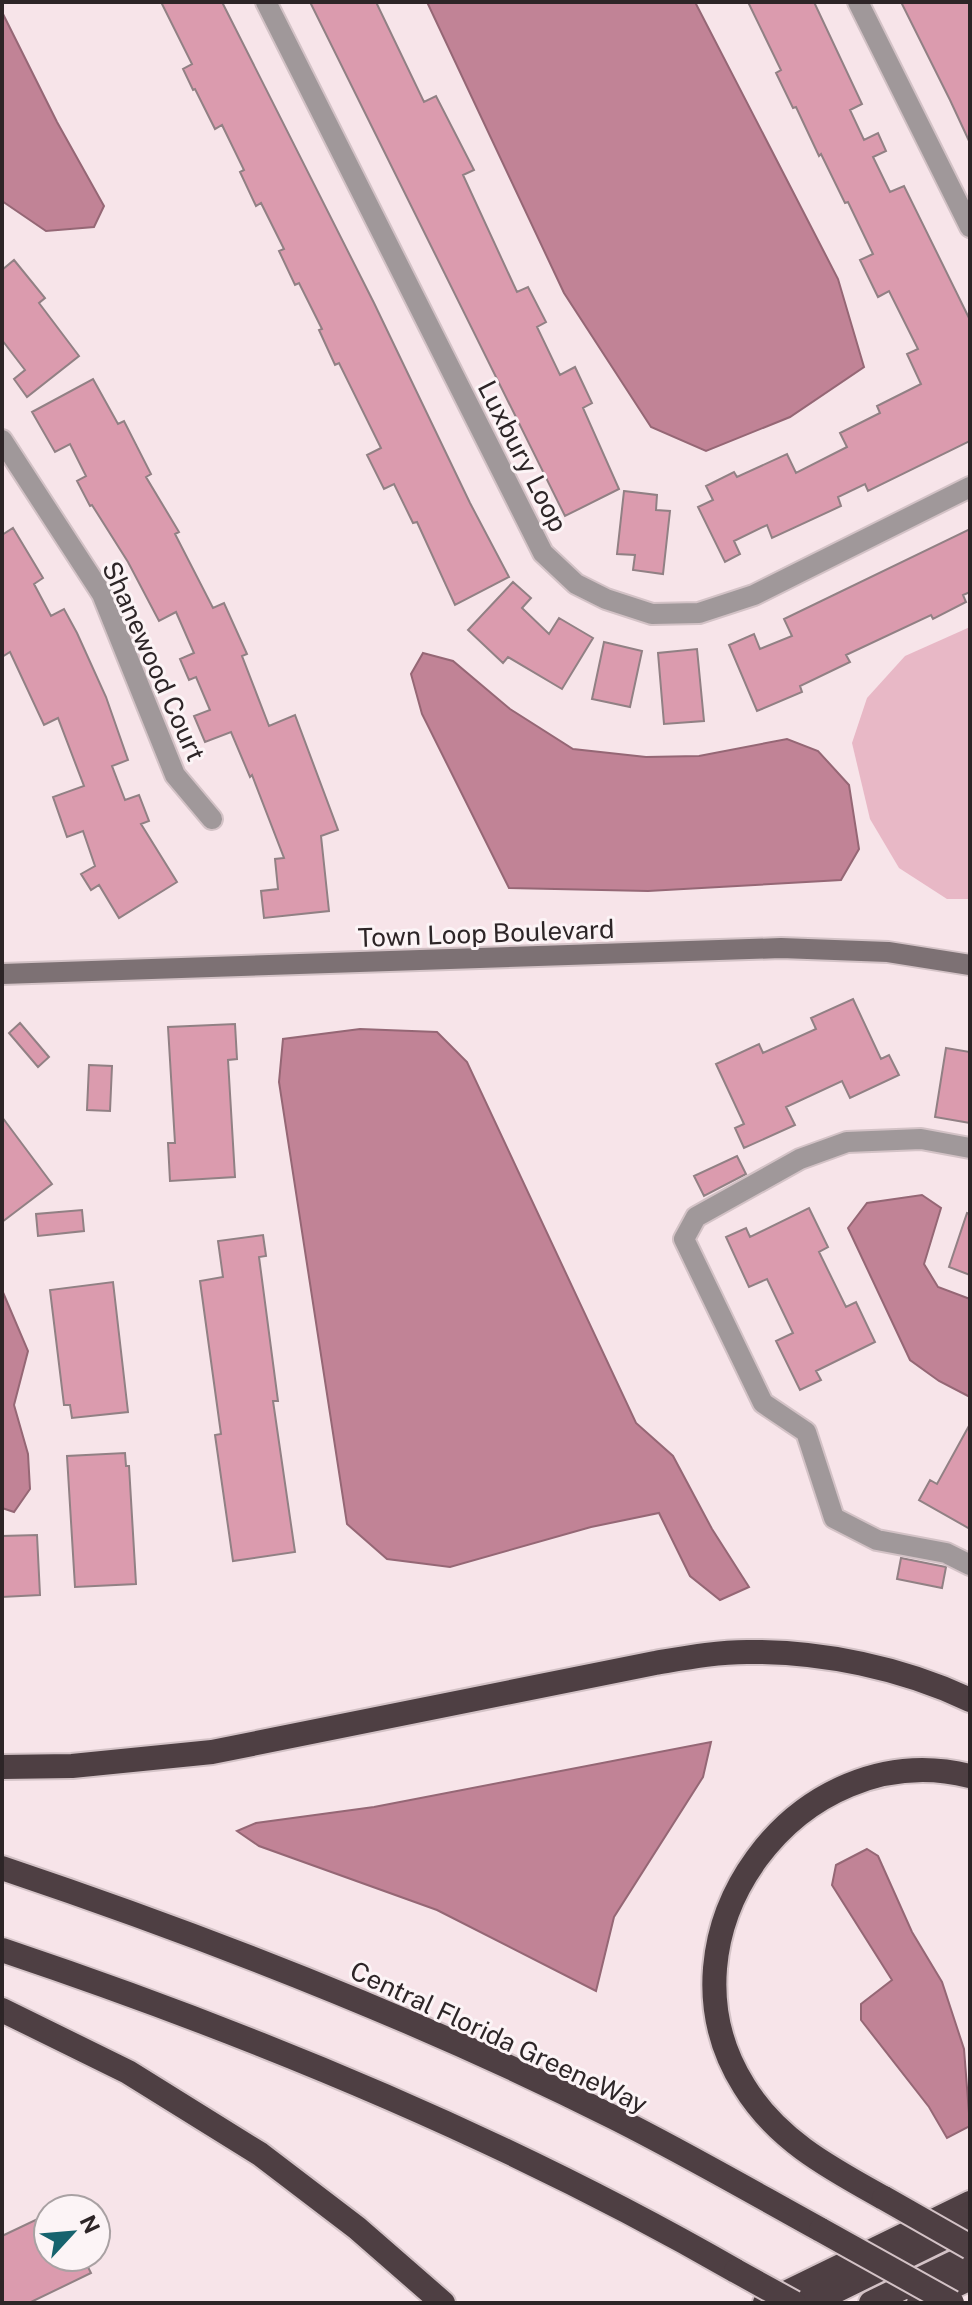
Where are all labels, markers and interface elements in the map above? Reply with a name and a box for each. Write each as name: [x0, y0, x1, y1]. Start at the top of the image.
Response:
street label: Luxbury Loop: [472, 375, 574, 537]
street label: Shanewood Court: [96, 556, 212, 766]
street label: Town Loop Boulevard: [357, 913, 615, 953]
street label: Central Florida GreeneWay: [346, 1954, 653, 2120]
north arrow: [32, 2193, 112, 2273]
text: N: [75, 2211, 105, 2238]

